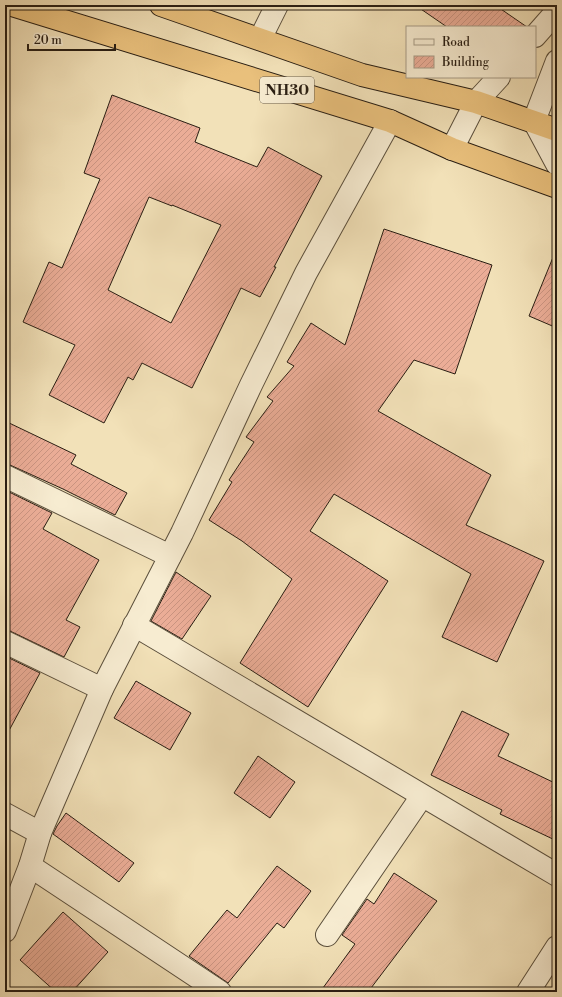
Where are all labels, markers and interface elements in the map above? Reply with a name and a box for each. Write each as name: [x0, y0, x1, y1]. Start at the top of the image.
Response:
scale bar: [28, 26, 115, 52]
legend: [406, 26, 536, 78]
text: 20 m: [34, 33, 62, 48]
text: Road: [442, 35, 470, 50]
text: Building: [441, 55, 490, 70]
road number: NH30: [260, 77, 314, 103]

